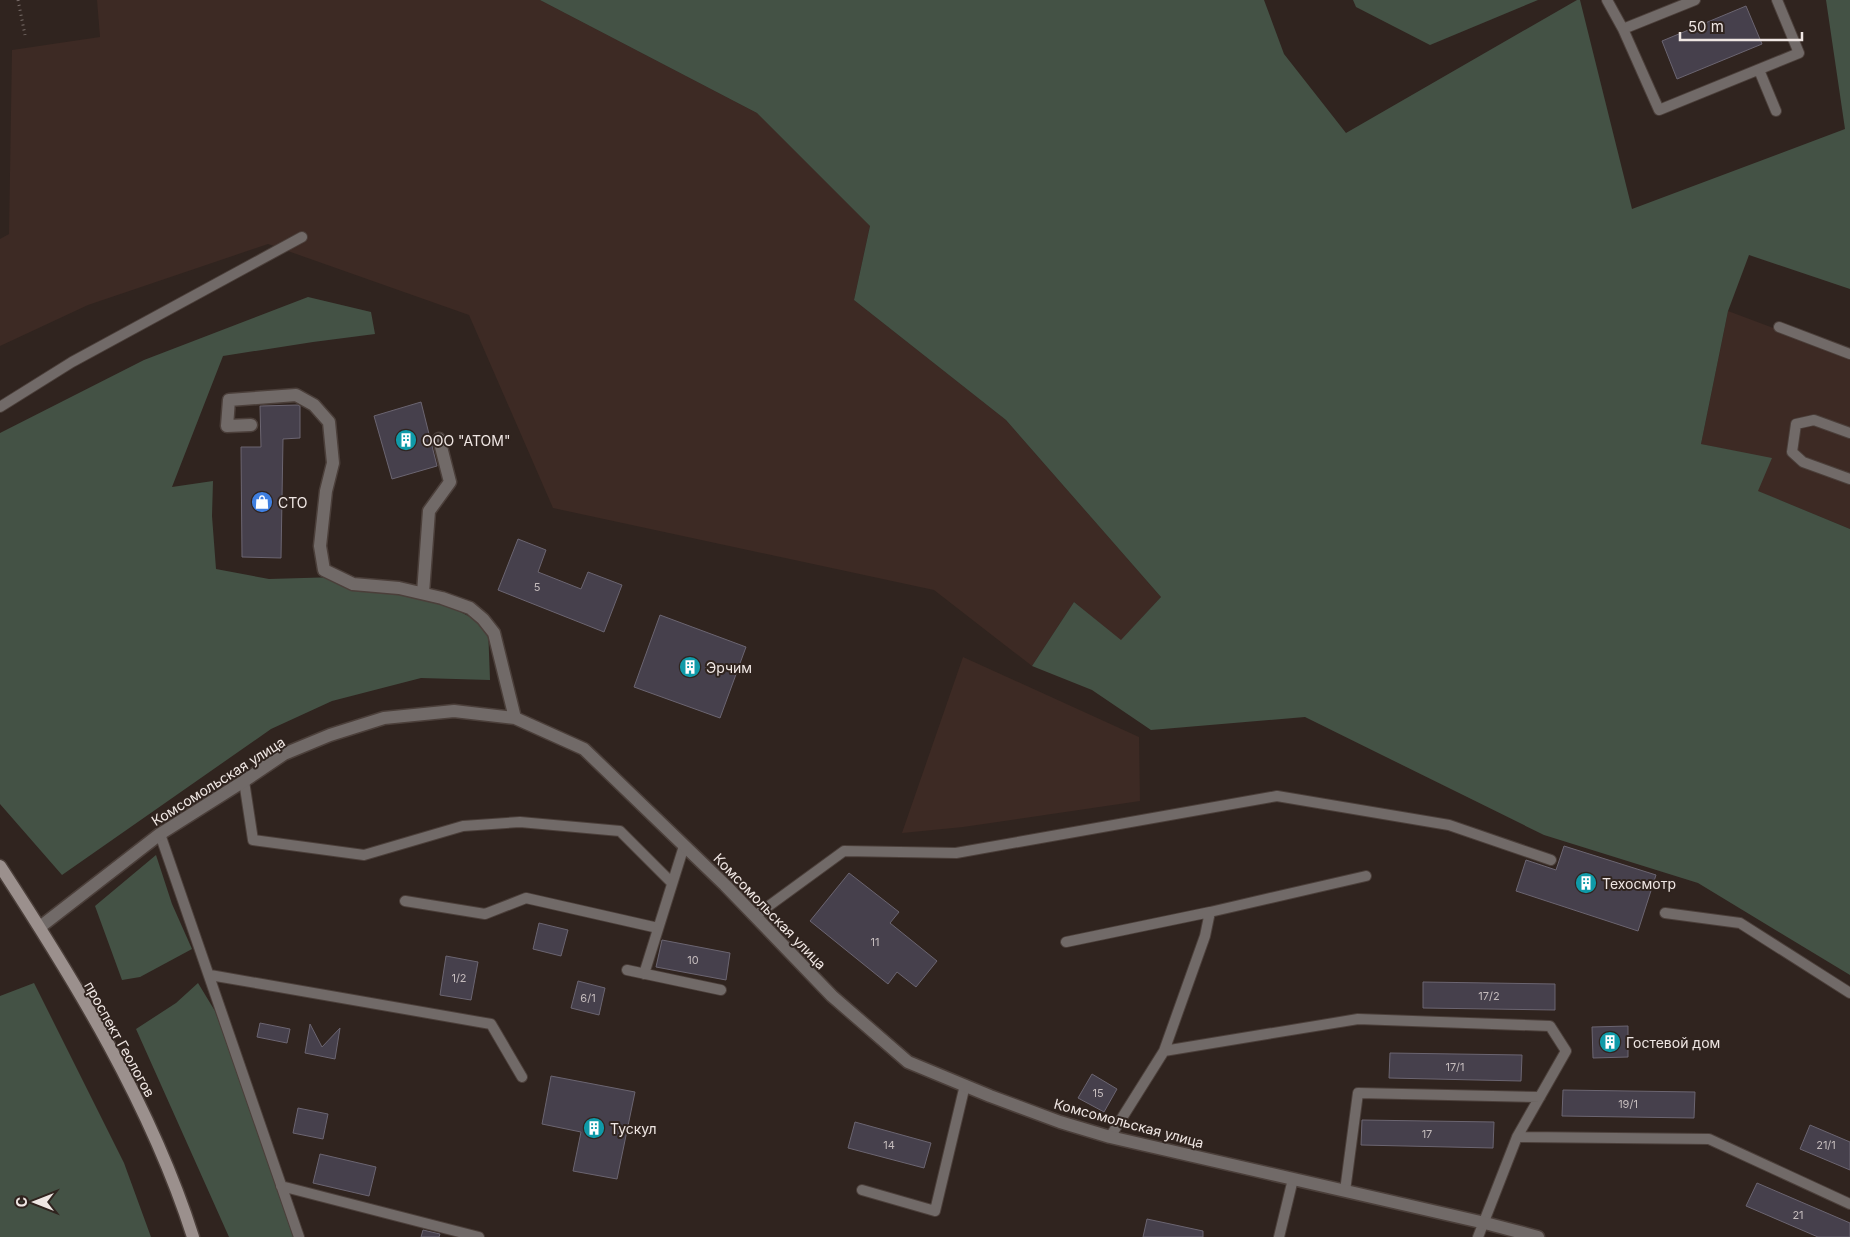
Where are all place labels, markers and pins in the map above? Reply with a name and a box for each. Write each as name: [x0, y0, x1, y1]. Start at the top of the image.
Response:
building icon: ООО "АТОМ": [394, 428, 418, 452]
place label: ООО "АТОМ": [422, 432, 510, 449]
shop icon: СТО: [250, 490, 274, 514]
place label: СТО: [278, 494, 308, 511]
building icon: Эрчим: [678, 655, 702, 679]
place label: Эрчим: [706, 659, 752, 676]
building icon: Техосмотр: [1574, 871, 1598, 895]
place label: Техосмотр: [1602, 875, 1676, 892]
building icon: Гостевой дом: [1598, 1030, 1622, 1054]
place label: Гостевой дом: [1626, 1034, 1720, 1051]
building icon: Тускул: [582, 1116, 606, 1140]
place label: Тускул: [610, 1120, 657, 1137]

